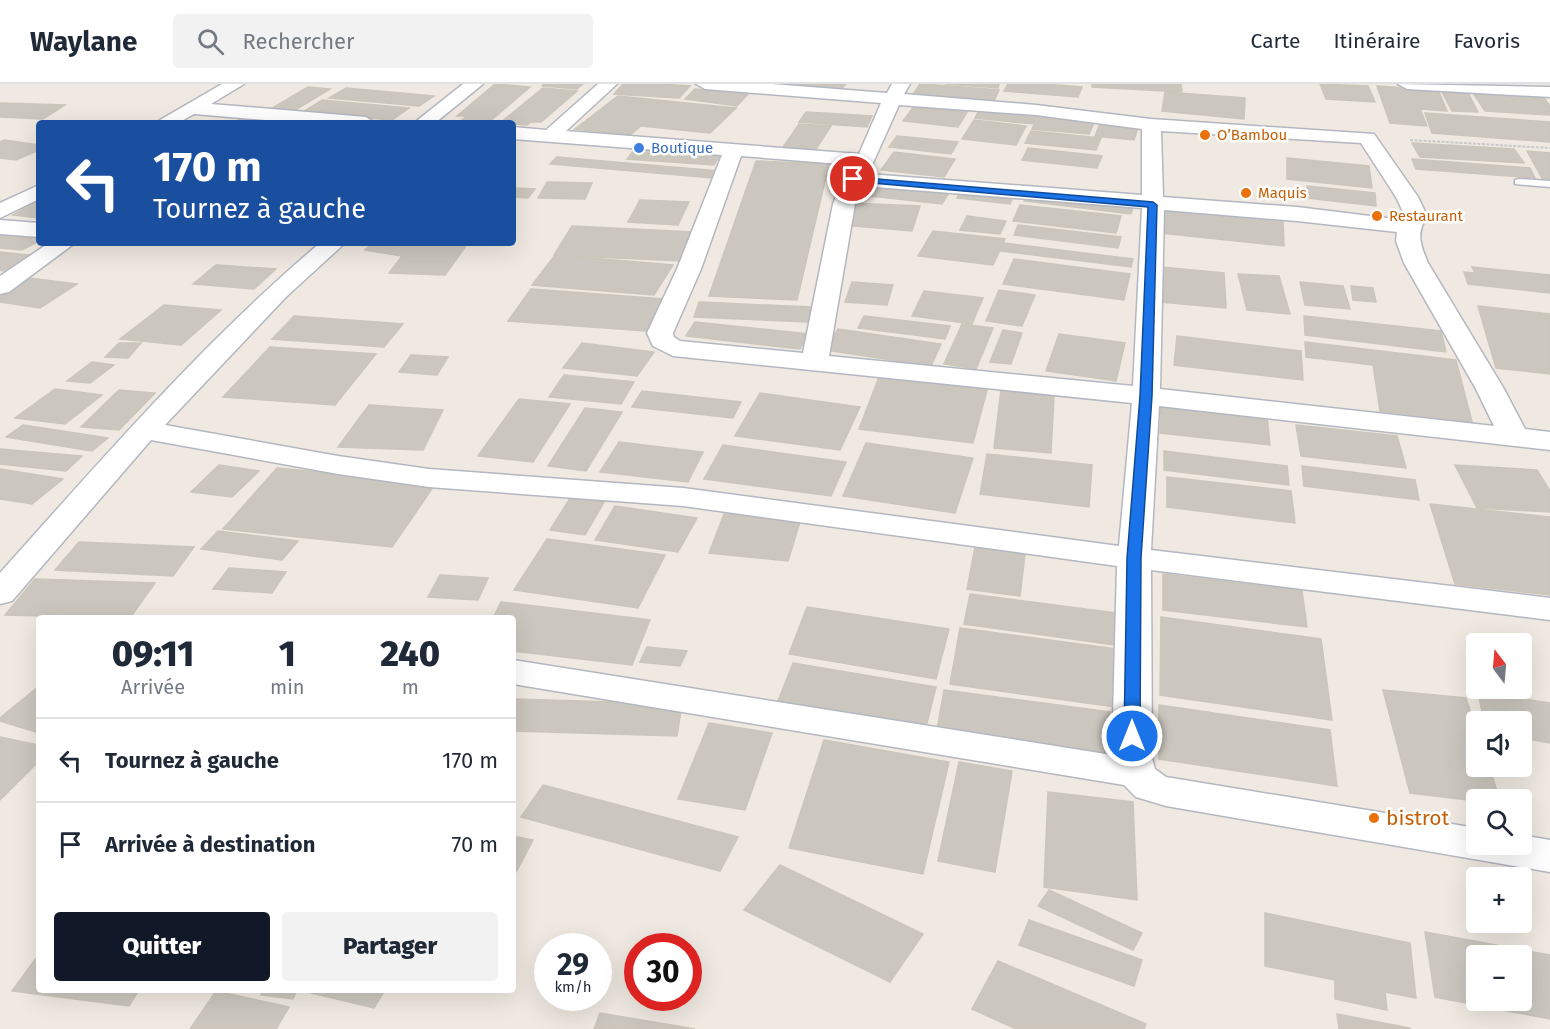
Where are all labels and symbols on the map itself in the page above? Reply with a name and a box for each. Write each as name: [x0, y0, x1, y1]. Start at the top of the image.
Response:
place label: O’Bambou: [1217, 126, 1287, 144]
marker: O’Bambou: [1198, 128, 1212, 142]
place label: Boutique: [651, 139, 713, 157]
marker: Boutique: [632, 141, 646, 155]
pin: [827, 153, 878, 204]
place label: Maquis: [1258, 184, 1307, 202]
marker: Maquis: [1239, 186, 1253, 200]
place label: Restaurant: [1389, 207, 1463, 225]
marker: Restaurant: [1370, 209, 1384, 223]
north arrow: [1466, 633, 1532, 699]
position arrow: [1100, 704, 1164, 768]
place label: bistrot: [1386, 805, 1450, 831]
marker: bistrot: [1367, 811, 1381, 825]
speed limit sign: 30: [624, 933, 702, 1011]

